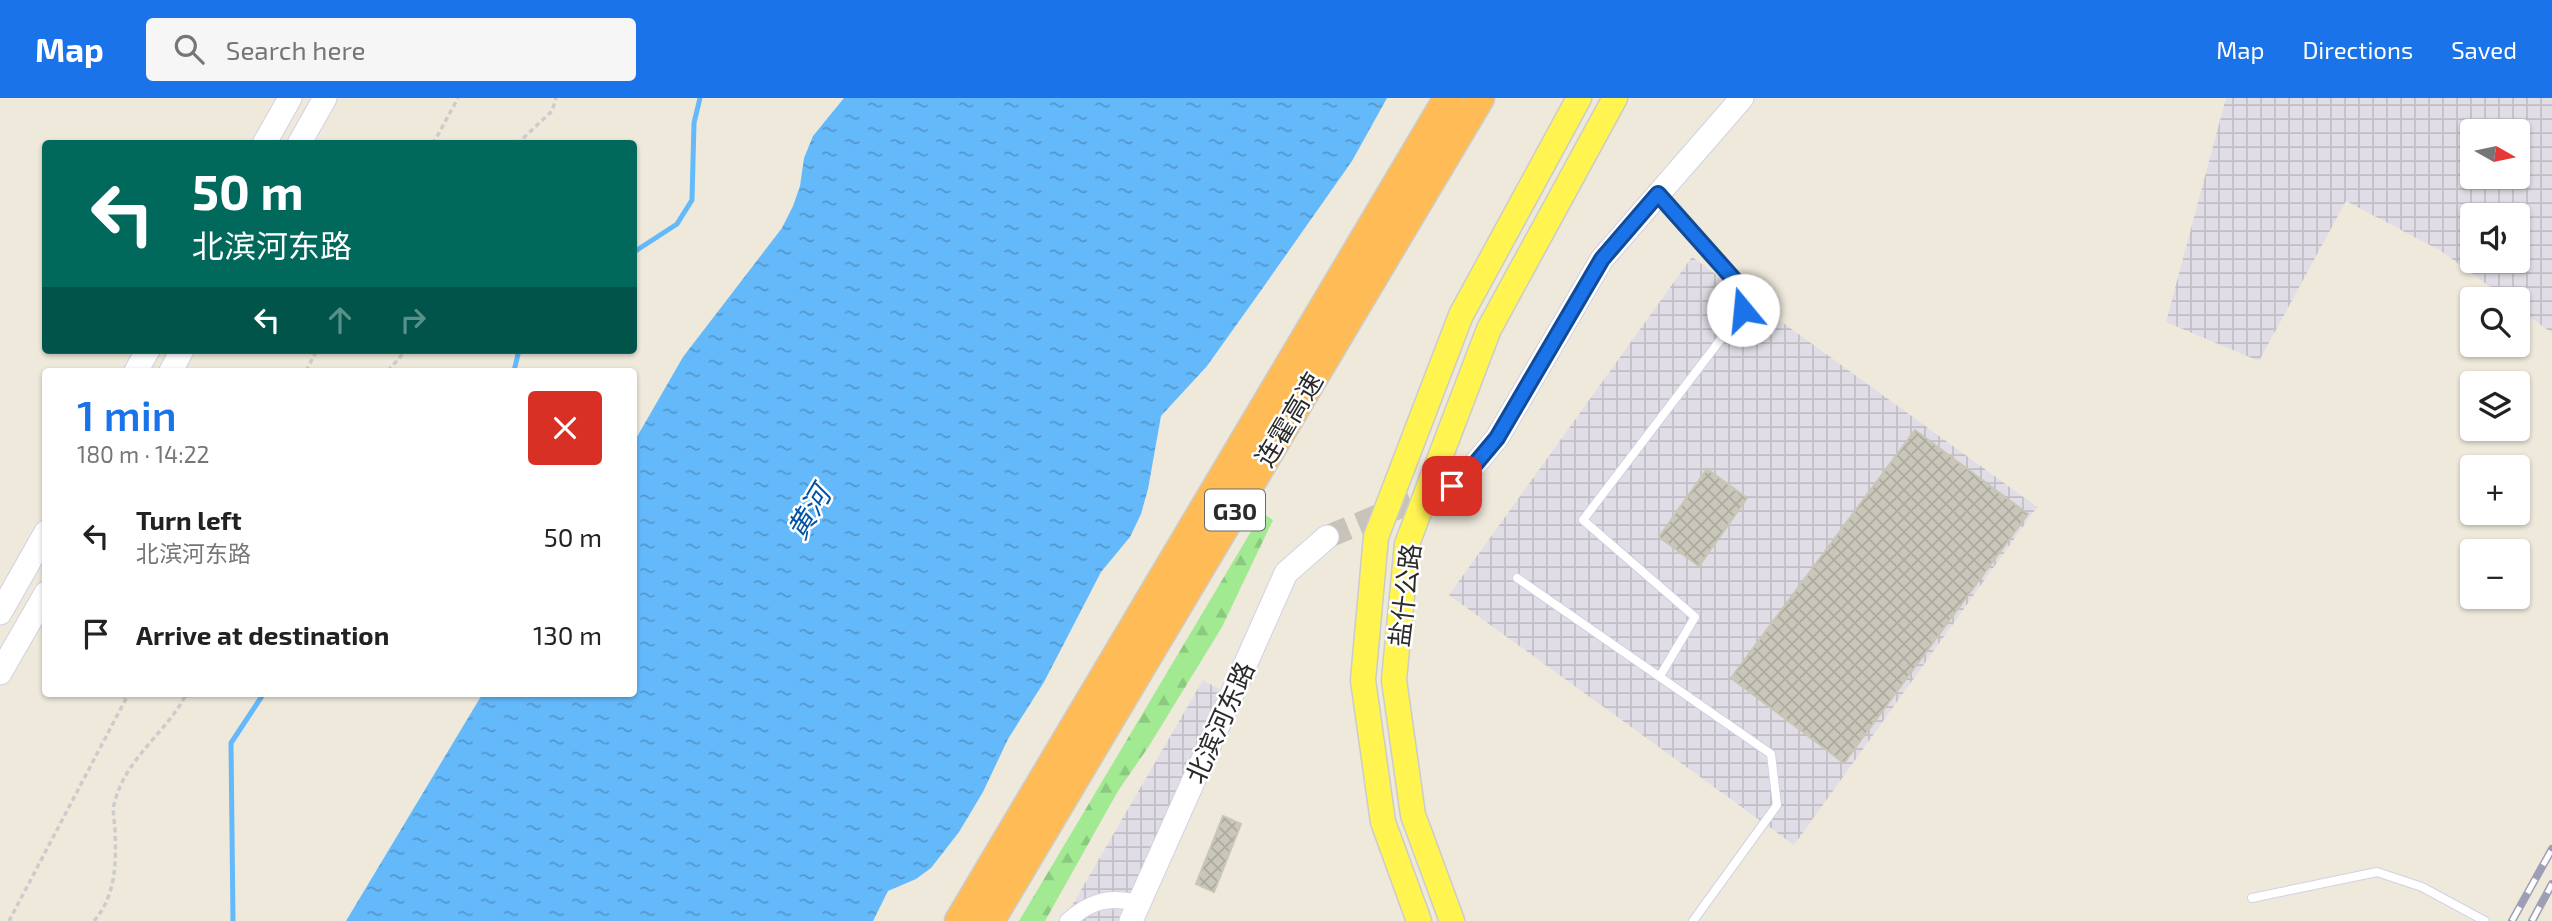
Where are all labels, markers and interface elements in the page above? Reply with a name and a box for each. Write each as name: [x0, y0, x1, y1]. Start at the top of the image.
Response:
search box: [146, 18, 636, 81]
text: Map: [35, 29, 104, 69]
icon: search: [170, 30, 208, 68]
text: Search here: [226, 34, 365, 65]
text: Map: [2216, 35, 2264, 64]
text: Directions: [2302, 35, 2413, 64]
text: Saved: [2451, 35, 2517, 64]
north arrow: [2460, 119, 2530, 189]
map controls: [2460, 119, 2530, 609]
text: 50 m: [192, 161, 304, 220]
icon: left: [77, 168, 168, 259]
button: sound: [2460, 203, 2530, 273]
text: 北滨河东路: [192, 226, 352, 264]
position arrow: [1706, 273, 1780, 347]
button: search: [2460, 287, 2530, 357]
icon: left: [248, 301, 286, 339]
icon: ahead: [321, 301, 359, 339]
icon: right: [394, 301, 432, 339]
street label: 连霍高速: [1248, 366, 1328, 472]
button: layers: [2460, 371, 2530, 441]
text: 1 min: [77, 389, 177, 439]
button: close: [528, 391, 602, 465]
text: 180 m · 14:22: [77, 440, 210, 468]
button: +: [2460, 455, 2530, 525]
pin: [1422, 456, 1482, 516]
icon: arrive: [1433, 467, 1471, 505]
water label: 黄河: [779, 475, 840, 545]
road number: G30: [1205, 489, 1265, 530]
text: Turn left: [136, 504, 242, 535]
icon: left: [77, 517, 115, 555]
text: 50 m: [544, 521, 602, 552]
text: 北滨河东路: [136, 539, 251, 567]
button: −: [2460, 539, 2530, 609]
street label: 盐什公路: [1382, 541, 1426, 649]
icon: arrive: [77, 615, 115, 653]
text: Arrive at destination: [136, 619, 389, 650]
text: 130 m: [533, 619, 602, 650]
street label: 北滨河东路: [1178, 656, 1260, 788]

